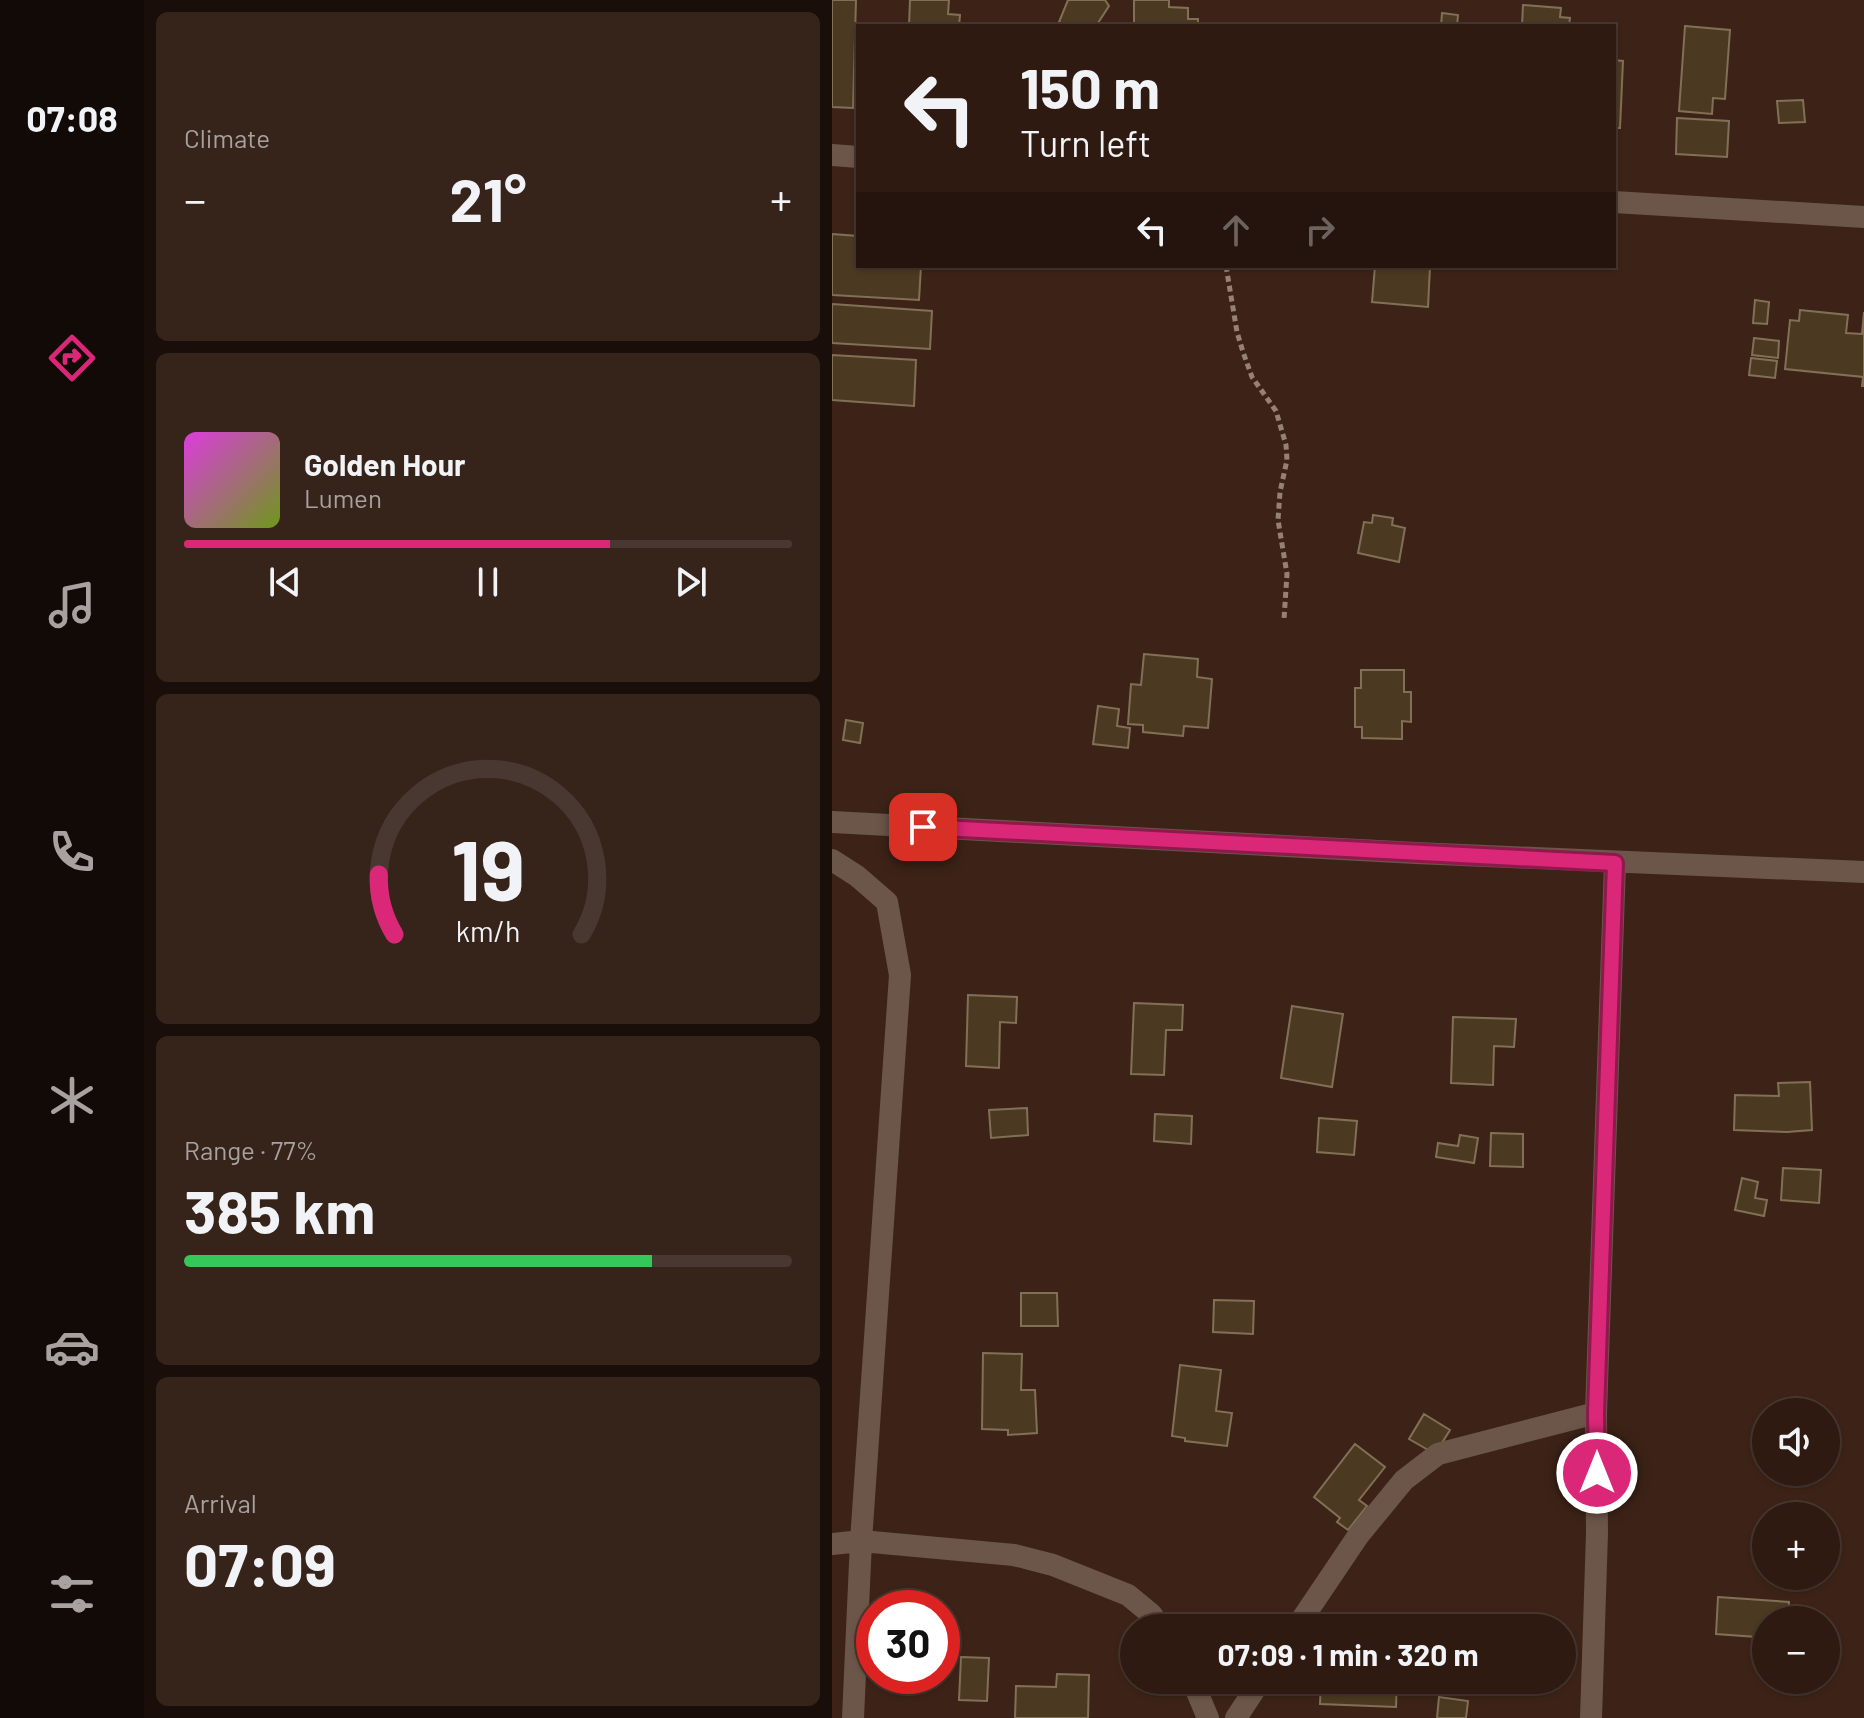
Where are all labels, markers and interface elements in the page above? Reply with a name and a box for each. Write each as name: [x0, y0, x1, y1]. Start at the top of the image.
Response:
text: 150 m: [1020, 53, 1160, 120]
icon: left: [888, 56, 992, 160]
text: 07:08: [26, 96, 118, 139]
text: Turn left: [1020, 121, 1151, 164]
text: Climate: [184, 122, 270, 153]
text: 21°: [449, 162, 527, 234]
text: −: [184, 172, 206, 225]
text: +: [770, 172, 792, 225]
icon: left: [1130, 208, 1174, 252]
icon: ahead: [1214, 208, 1258, 252]
icon: right: [1298, 208, 1342, 252]
icon: directions: [44, 330, 100, 386]
text: Golden Hour: [304, 446, 466, 482]
text: Lumen: [304, 482, 382, 513]
icon: previous: [263, 560, 307, 604]
icon: pause: [466, 560, 510, 604]
icon: next: [669, 560, 713, 604]
icon: music: [44, 577, 100, 633]
pin: [889, 793, 957, 861]
icon: arrive: [901, 805, 945, 849]
text: 19: [451, 818, 525, 918]
icon: phone: [44, 824, 100, 880]
text: km/h: [456, 913, 520, 948]
icon: climate: [44, 1072, 100, 1128]
text: Range · 77%: [184, 1134, 317, 1165]
text: 385 km: [184, 1174, 375, 1246]
icon: car: [44, 1319, 100, 1375]
map controls: [1752, 1398, 1840, 1694]
button: sound: [1752, 1398, 1840, 1486]
position arrow: [1555, 1431, 1639, 1515]
text: Arrival: [184, 1487, 257, 1518]
button: +: [1752, 1502, 1840, 1590]
text: 07:09: [184, 1527, 336, 1599]
icon: filters: [44, 1566, 100, 1622]
speed limit sign: 30: [856, 1590, 960, 1694]
button: −: [1752, 1606, 1840, 1694]
text: 07:09 · 1 min · 320 m: [1218, 1636, 1478, 1672]

